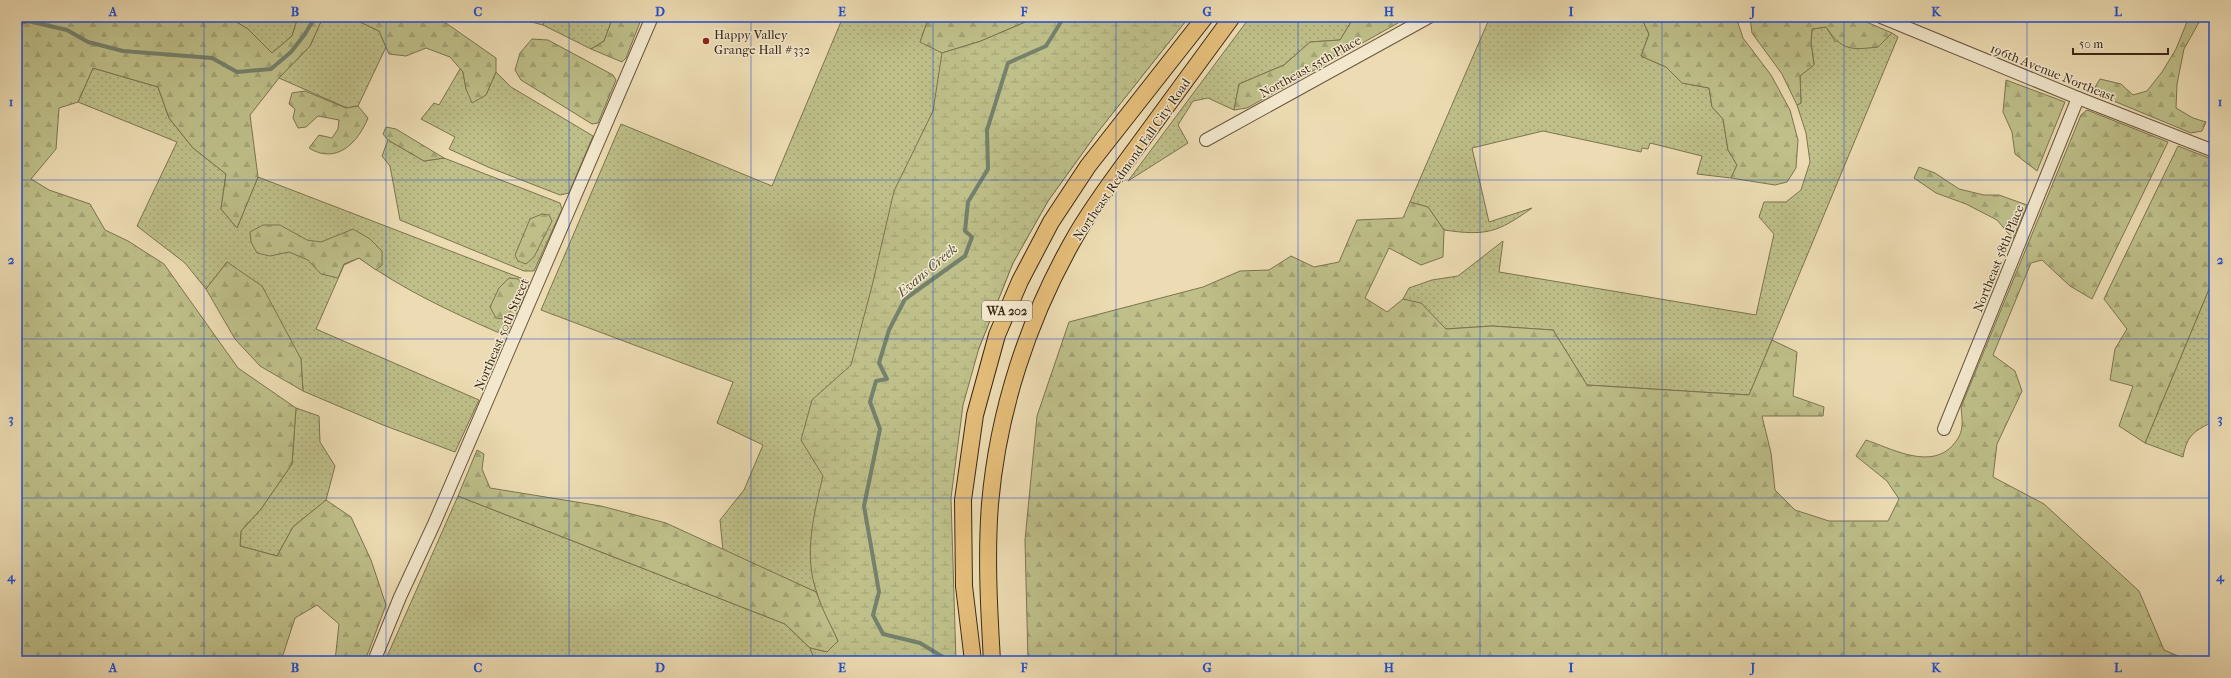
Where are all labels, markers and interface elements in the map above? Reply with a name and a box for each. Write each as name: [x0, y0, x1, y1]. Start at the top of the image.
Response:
text: A: [108, 4, 118, 19]
text: B: [291, 4, 300, 19]
text: C: [474, 4, 483, 19]
text: D: [655, 4, 665, 19]
text: E: [838, 4, 846, 19]
text: F: [1020, 4, 1028, 19]
text: G: [1202, 4, 1212, 19]
text: H: [1384, 4, 1395, 19]
text: I: [1568, 4, 1574, 19]
text: J: [1749, 4, 1756, 20]
text: K: [1931, 4, 1942, 19]
text: L: [2114, 4, 2123, 19]
place label: Happy Valley Grange Hall #332: [714, 27, 811, 57]
scale bar: [2073, 30, 2168, 56]
street label: Northeast 55th Place: [1257, 32, 1364, 101]
marker: Happy Valley Grange Hall #332: [701, 36, 711, 46]
text: 50 m: [2079, 37, 2103, 51]
street label: 196th Avenue Northeast: [1988, 41, 2118, 105]
street label: Northeast Redmond Fall City Road: [1070, 75, 1194, 243]
text: 1: [9, 94, 14, 109]
text: 1: [2218, 94, 2223, 109]
street label: Northeast 58th Place: [1970, 202, 2027, 314]
water label: Evans Creek: [893, 240, 961, 301]
text: 2: [8, 252, 15, 267]
text: 2: [2217, 252, 2224, 267]
street label: Northeast 50th Street: [471, 276, 532, 392]
road number: WA 202: [982, 301, 1032, 321]
text: 3: [8, 411, 14, 427]
text: 3: [2217, 411, 2223, 427]
text: 4: [6, 569, 16, 585]
text: 4: [2215, 569, 2225, 585]
text: A: [108, 660, 118, 675]
text: B: [291, 660, 300, 675]
text: C: [474, 660, 483, 675]
text: D: [655, 660, 665, 675]
text: E: [838, 660, 846, 675]
text: F: [1020, 660, 1028, 675]
text: G: [1202, 660, 1212, 675]
text: H: [1384, 660, 1395, 675]
text: I: [1568, 660, 1574, 675]
text: J: [1749, 660, 1756, 676]
text: K: [1931, 660, 1942, 675]
text: L: [2114, 660, 2123, 675]

